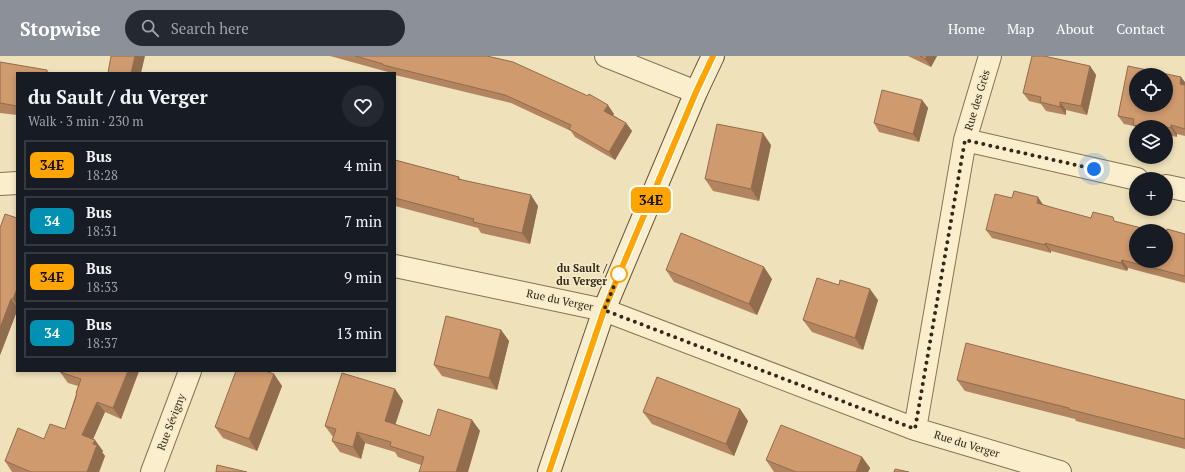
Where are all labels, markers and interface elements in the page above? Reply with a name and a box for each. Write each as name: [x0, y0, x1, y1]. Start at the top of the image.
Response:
search box: [125, 10, 405, 46]
text: Stopwise: [20, 16, 101, 41]
icon: search: [139, 17, 161, 39]
text: Search here: [171, 18, 249, 38]
text: Home: [948, 19, 985, 38]
text: Map: [1007, 19, 1034, 38]
text: About: [1056, 19, 1094, 38]
text: Contact: [1116, 19, 1165, 38]
street label: Rue des Grès: [961, 68, 993, 132]
map controls: [1129, 68, 1173, 268]
button: locate: [1129, 68, 1173, 112]
text: du Sault / du Verger: [28, 84, 208, 109]
button: heart: [342, 85, 384, 127]
text: Walk · 3 min · 230 m: [28, 112, 143, 130]
button: layers: [1129, 120, 1173, 164]
text: Bus: [86, 146, 112, 166]
text: 34E: [40, 155, 64, 174]
text: 4 min: [344, 155, 382, 175]
your location: [1084, 159, 1104, 179]
text: 18:28: [86, 166, 118, 184]
button: +: [1129, 172, 1173, 216]
line badge: 34E: [628, 187, 674, 213]
text: 34E: [639, 190, 663, 209]
text: Bus: [86, 202, 112, 222]
text: 34: [44, 211, 60, 230]
text: 7 min: [344, 211, 382, 231]
text: 18:31: [86, 222, 118, 240]
button: −: [1129, 224, 1173, 268]
text: Bus: [86, 258, 112, 278]
place label: du Sault / du Verger: [556, 261, 608, 288]
marker: du Sault / du Verger: [610, 265, 628, 283]
text: 34E: [40, 267, 64, 286]
text: 9 min: [344, 267, 382, 287]
text: 18:33: [86, 278, 118, 296]
street label: Rue du Verger: [525, 286, 596, 314]
text: Bus: [86, 314, 112, 334]
text: 34: [44, 323, 60, 342]
text: 13 min: [336, 323, 382, 343]
text: 18:37: [86, 334, 118, 352]
street label: Rue Sévigny: [154, 391, 188, 452]
street label: Rue du Verger: [932, 427, 1002, 461]

